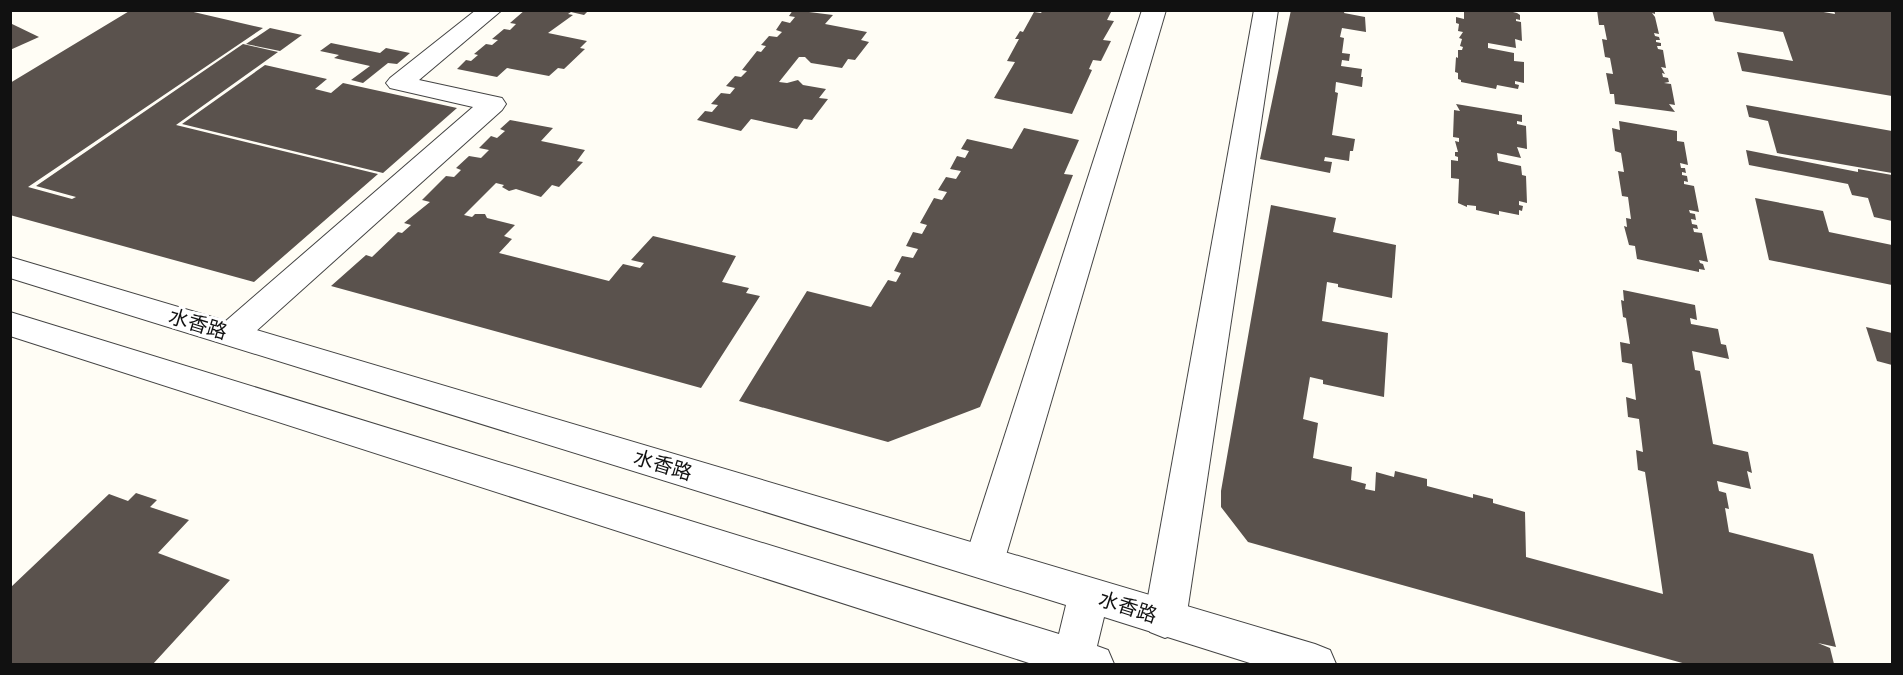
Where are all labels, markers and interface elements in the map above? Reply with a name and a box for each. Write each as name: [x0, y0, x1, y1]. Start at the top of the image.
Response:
street label: 水香路: [166, 304, 230, 344]
street label: 水香路: [631, 445, 695, 485]
street label: 水香路: [1096, 586, 1160, 628]

